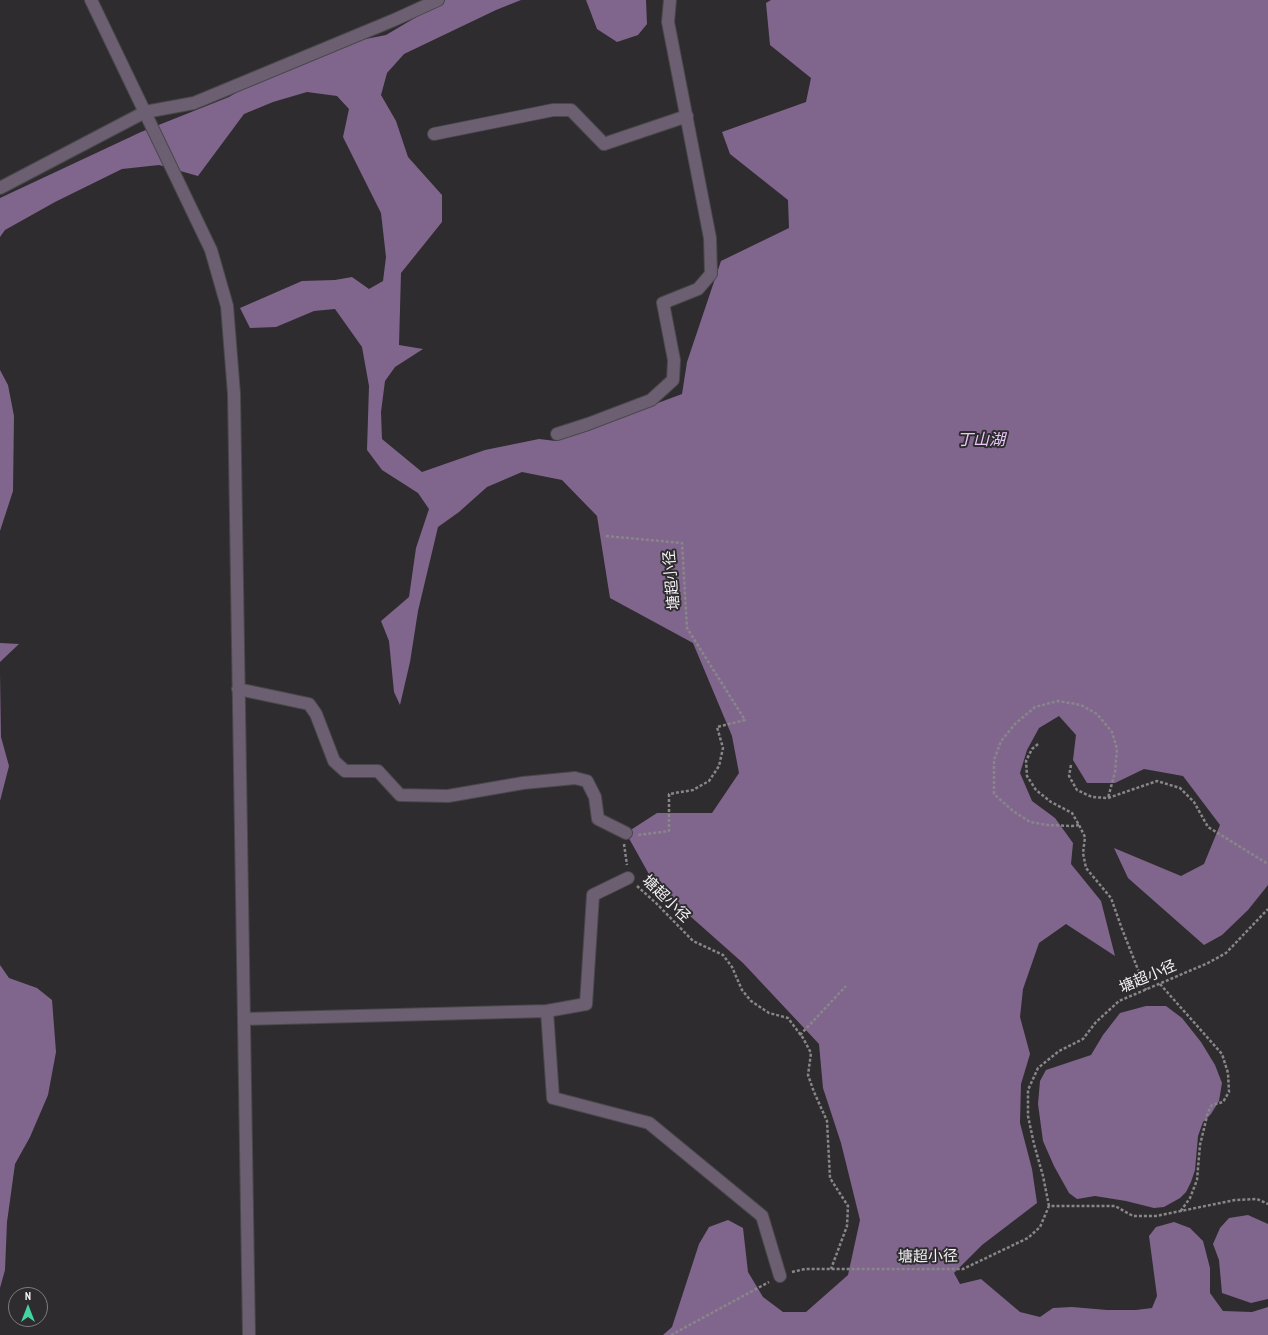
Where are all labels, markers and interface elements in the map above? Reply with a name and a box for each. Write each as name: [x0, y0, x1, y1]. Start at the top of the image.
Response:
water label: 丁山湖: [957, 430, 1005, 450]
street label: 塘超小径: [660, 549, 684, 611]
street label: 塘超小径: [638, 872, 694, 926]
street label: 塘超小径: [1117, 957, 1179, 997]
street label: 塘超小径: [898, 1247, 958, 1267]
north arrow: [8, 1287, 48, 1327]
text: N: [25, 1289, 31, 1303]

